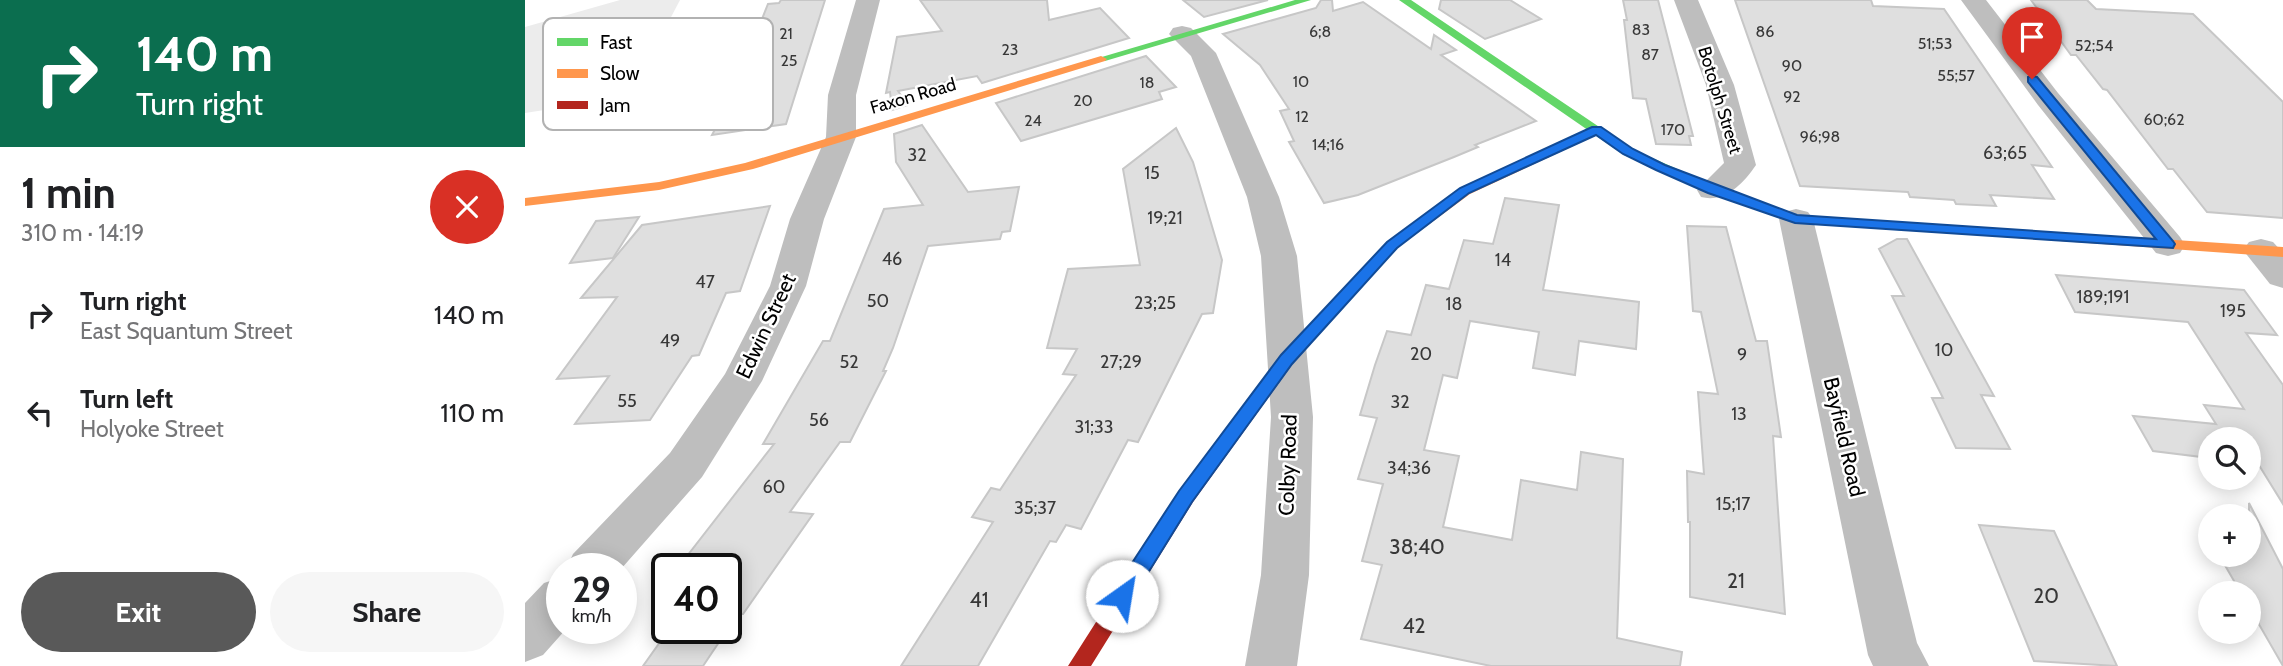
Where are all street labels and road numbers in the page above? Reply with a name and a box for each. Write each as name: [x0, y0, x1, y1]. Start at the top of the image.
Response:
street label: Botolph Street: [1693, 44, 1747, 156]
street label: Faxon Road: [868, 73, 958, 119]
street label: Edwin Street: [730, 269, 801, 382]
street label: Bayfield Road: [1819, 375, 1870, 499]
street label: Colby Road: [1273, 414, 1302, 516]

